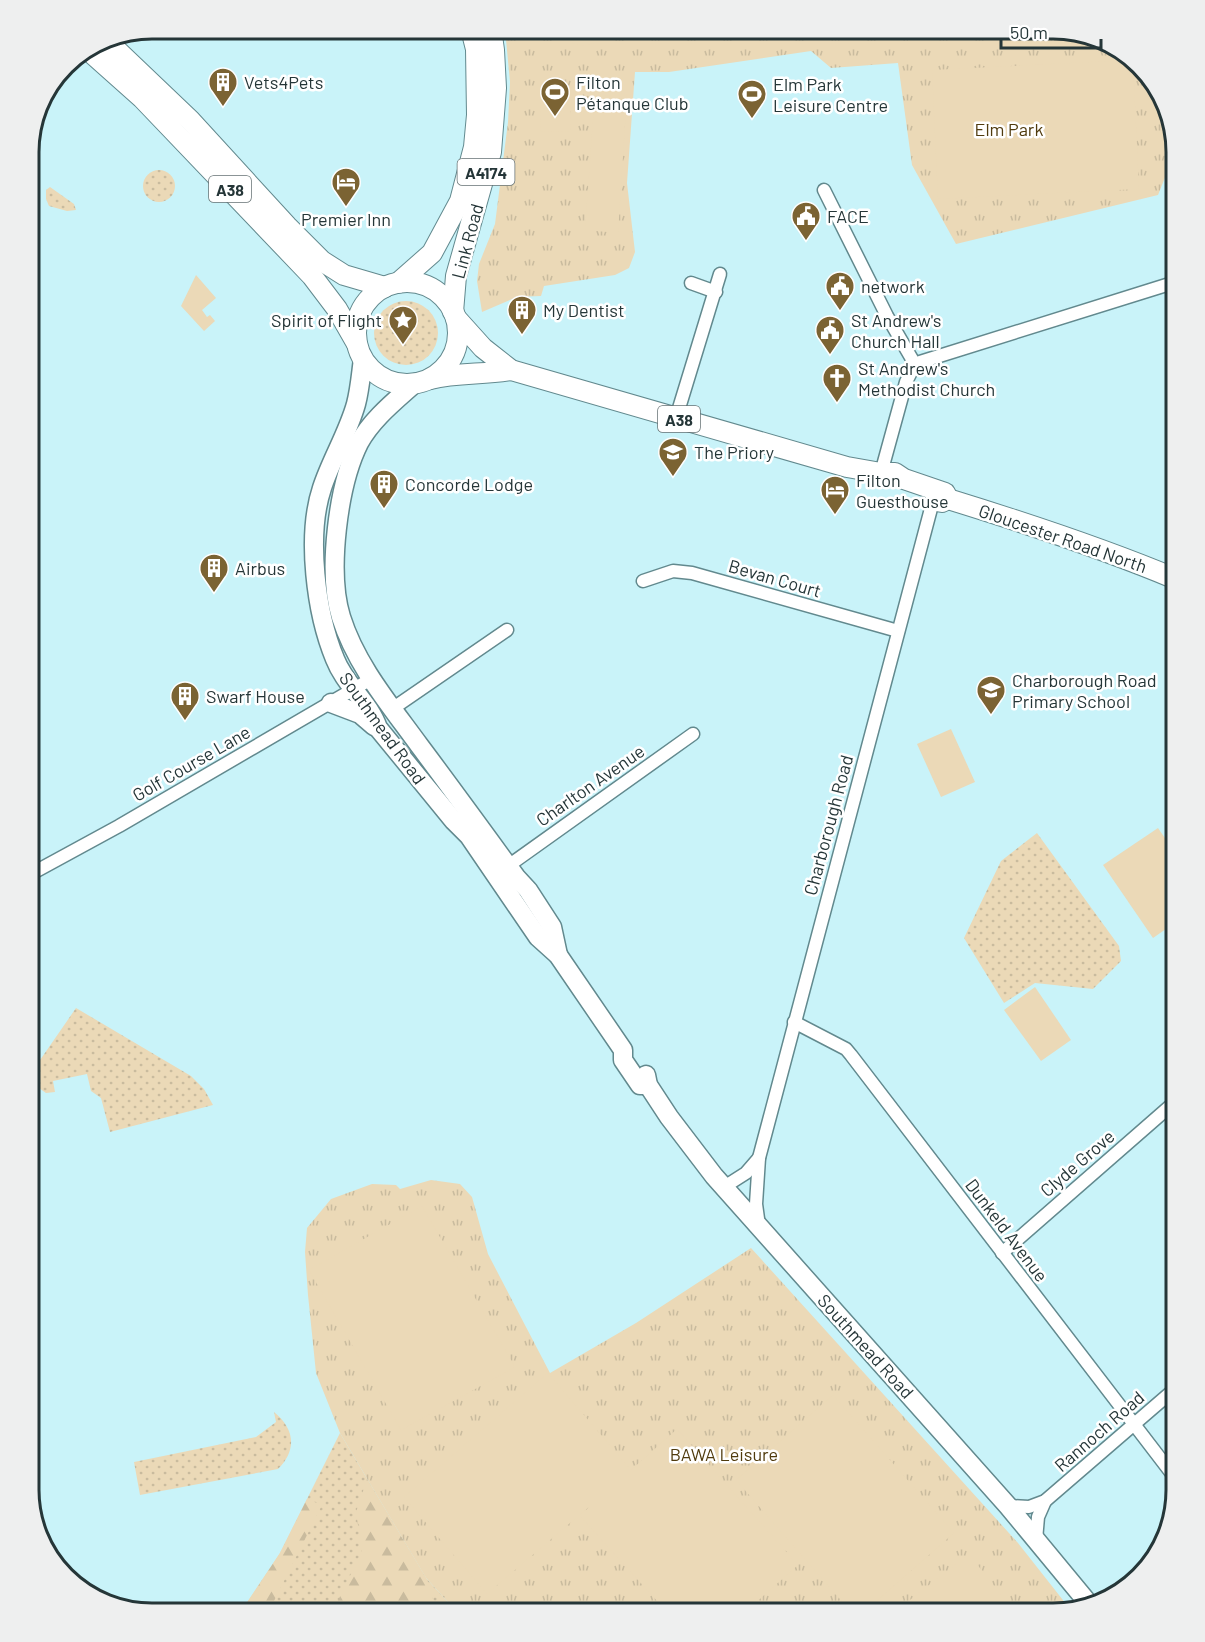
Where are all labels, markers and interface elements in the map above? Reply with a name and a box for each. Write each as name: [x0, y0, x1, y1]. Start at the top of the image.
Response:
scale bar: [1001, 12, 1102, 50]
text: 50 m: [1010, 21, 1048, 43]
building icon: Vets4Pets: [207, 66, 239, 108]
place label: Vets4Pets: [244, 71, 323, 93]
place label: Filton Pétanque Club: [576, 71, 689, 114]
place label: Elm Park Leisure Centre: [773, 73, 888, 116]
sports icon: Filton Pétanque Club: [539, 76, 571, 118]
sports icon: Elm Park Leisure Centre: [736, 78, 768, 120]
park label: Elm Park: [975, 118, 1043, 140]
road number: A4174: [458, 159, 514, 185]
hotel icon: Premier Inn: [330, 166, 362, 208]
road number: A38: [209, 176, 251, 202]
public building icon: FACE: [790, 200, 822, 242]
street label: Link Road: [446, 201, 488, 281]
place label: FACE: [827, 205, 869, 227]
place label: Premier Inn: [301, 208, 391, 230]
public building icon: network: [824, 270, 856, 312]
place label: network: [861, 275, 925, 297]
building icon: My Dentist: [506, 294, 538, 336]
place label: My Dentist: [543, 299, 625, 321]
place icon: Spirit of Flight: [387, 304, 419, 346]
place label: Spirit of Flight: [271, 309, 382, 331]
place label: St Andrew's Church Hall: [851, 309, 941, 352]
public building icon: St Andrew's Church Hall: [814, 314, 846, 356]
place label: St Andrew's Methodist Church: [858, 357, 995, 400]
church icon: St Andrew's Methodist Church: [821, 362, 853, 404]
road number: A38: [658, 406, 700, 432]
school or university icon: The Priory: [657, 436, 689, 478]
place label: The Priory: [694, 441, 774, 463]
building icon: Concorde Lodge: [368, 468, 400, 510]
place label: Filton Guesthouse: [856, 469, 949, 512]
place label: Concorde Lodge: [405, 473, 533, 495]
hotel icon: Filton Guesthouse: [819, 474, 851, 516]
street label: Gloucester Road North: [976, 499, 1150, 577]
building icon: Airbus: [198, 552, 230, 594]
street label: Bevan Court: [726, 554, 824, 602]
place label: Airbus: [235, 557, 285, 579]
street label: Southmead Road: [335, 668, 431, 788]
place label: Charborough Road Primary School: [1012, 669, 1157, 712]
school or university icon: Charborough Road Primary School: [975, 674, 1007, 716]
building icon: Swarf House: [169, 680, 201, 722]
place label: Swarf House: [206, 685, 305, 707]
street label: Golf Course Lane: [128, 720, 254, 806]
street label: Charlton Avenue: [532, 740, 648, 830]
street label: Charborough Road: [799, 752, 857, 898]
street label: Clyde Grove: [1035, 1125, 1119, 1201]
street label: Dunkeld Avenue: [961, 1174, 1053, 1286]
street label: Southmead Road: [813, 1289, 919, 1403]
street label: Rannoch Road: [1050, 1386, 1148, 1476]
park label: BAWA Leisure: [670, 1443, 778, 1465]

